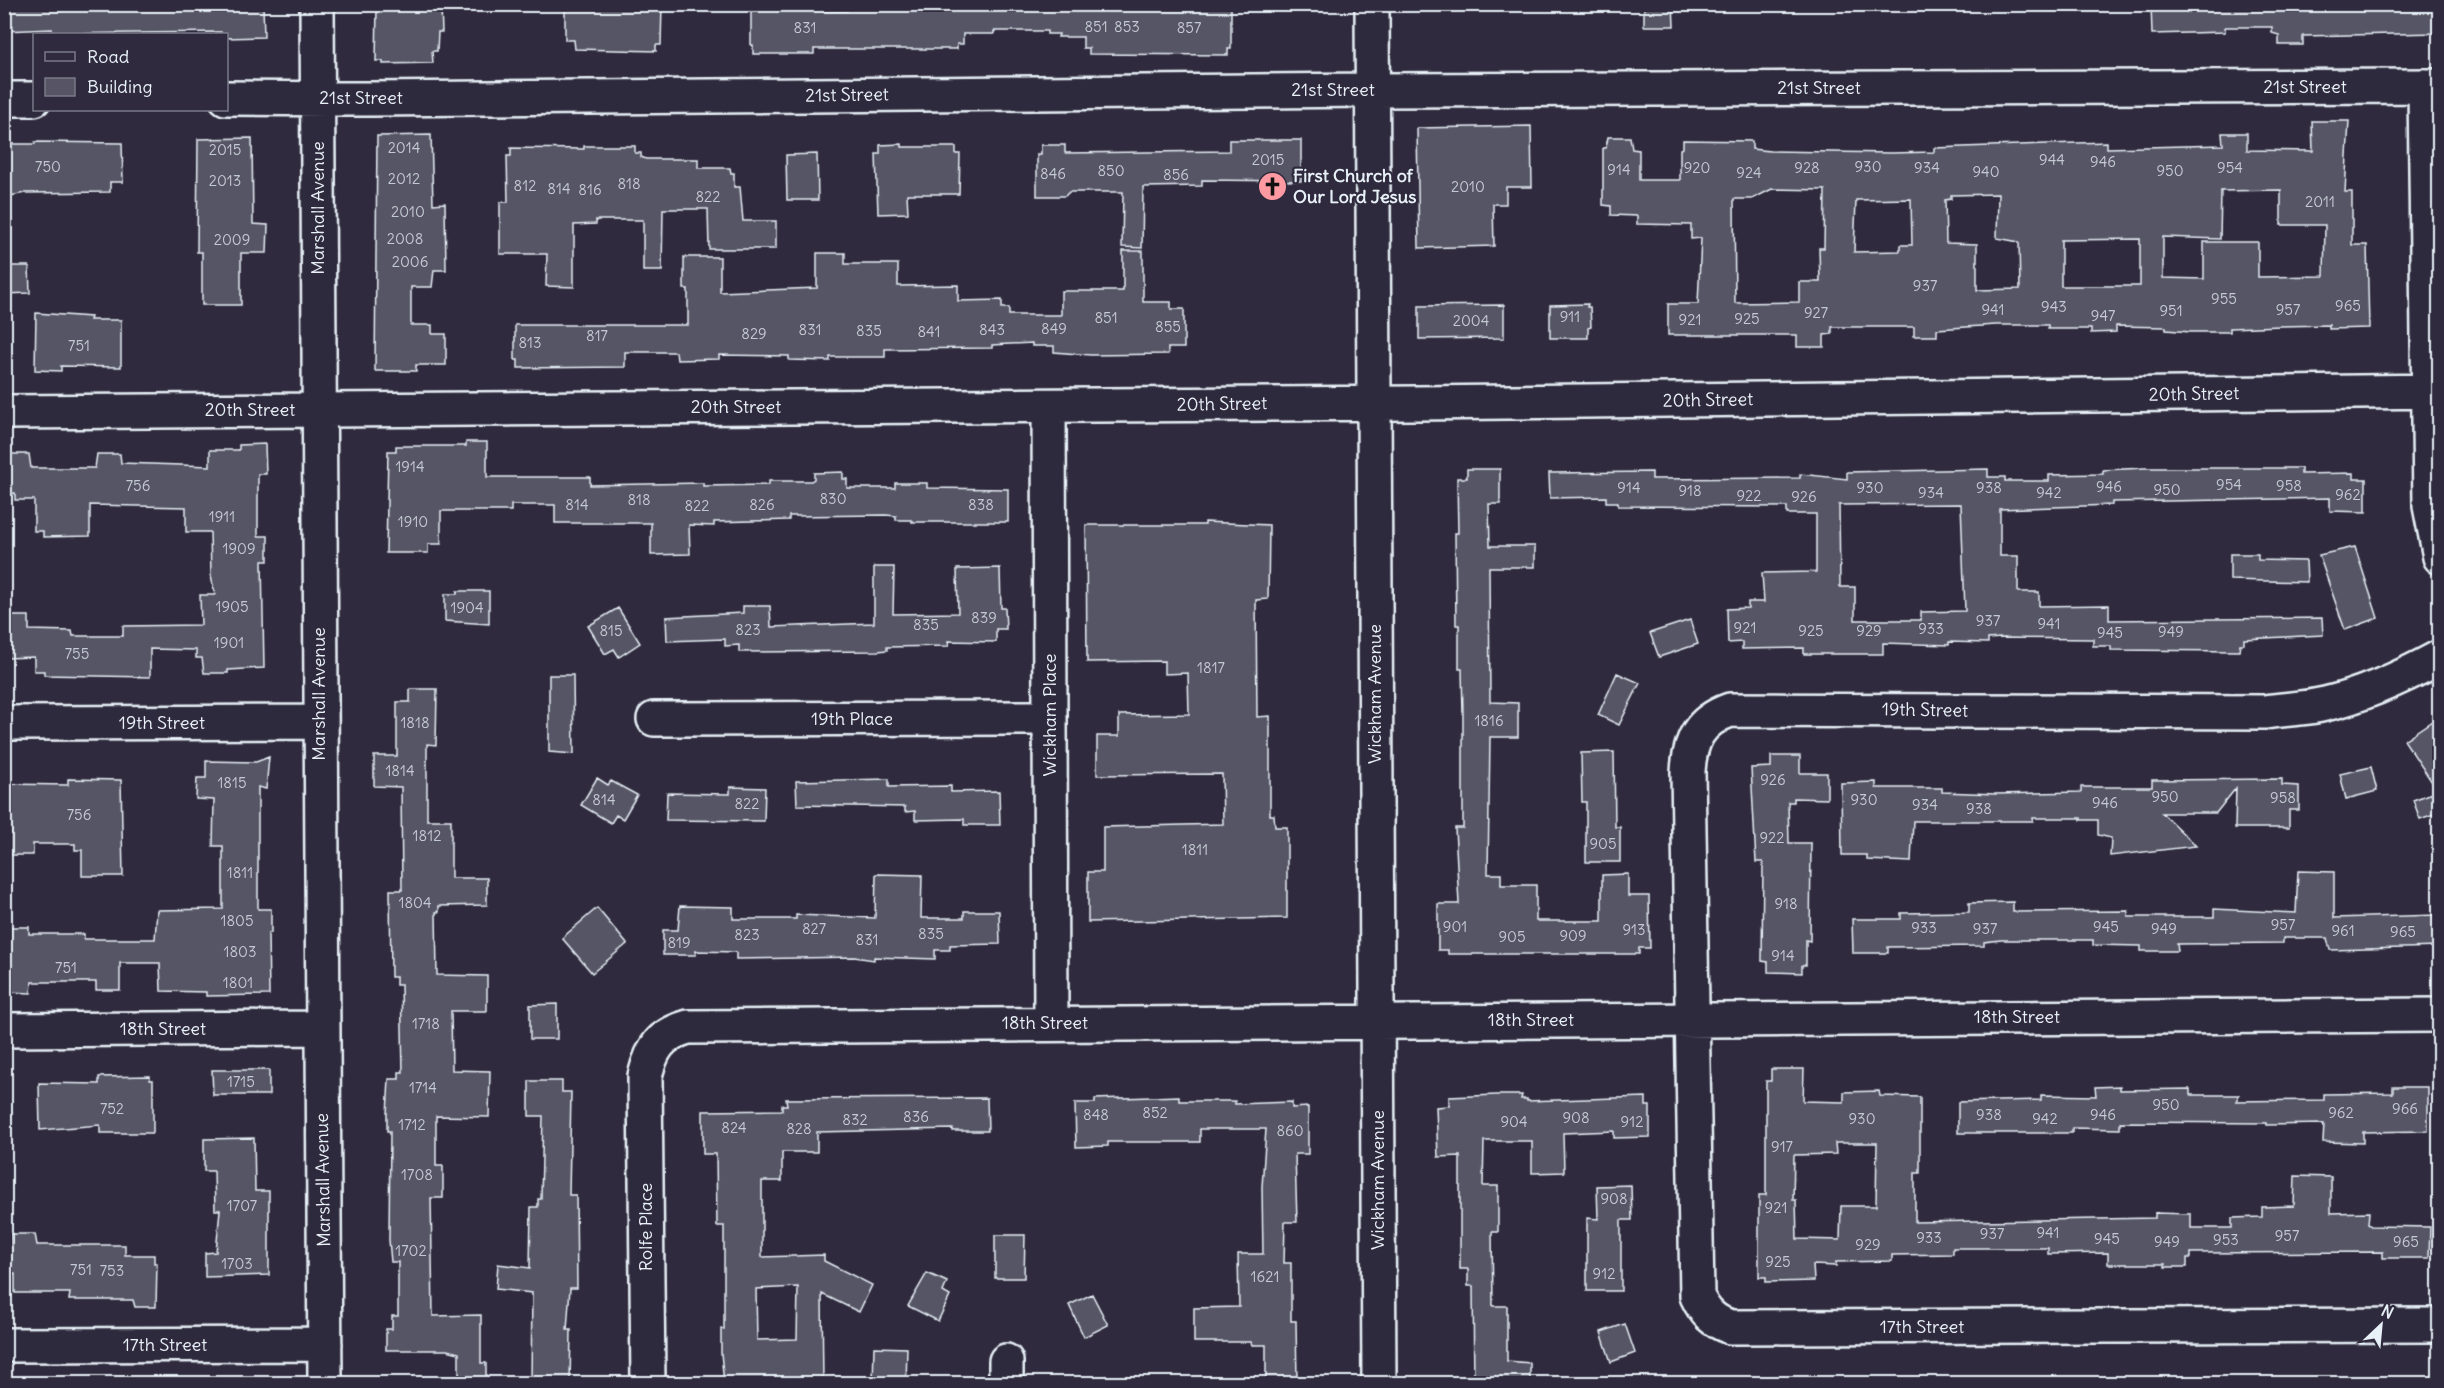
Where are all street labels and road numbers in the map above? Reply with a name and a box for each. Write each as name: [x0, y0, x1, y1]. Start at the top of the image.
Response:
street label: 21st Street: [2263, 75, 2347, 98]
street label: 21st Street: [1777, 76, 1861, 99]
street label: 21st Street: [1291, 78, 1375, 101]
street label: 21st Street: [805, 82, 889, 107]
street label: 21st Street: [319, 86, 403, 109]
street label: Marshall Avenue: [306, 141, 329, 275]
street label: 20th Street: [2149, 381, 2239, 406]
street label: 20th Street: [1663, 387, 1753, 412]
street label: 20th Street: [1177, 391, 1267, 416]
street label: 20th Street: [691, 395, 781, 418]
street label: 20th Street: [205, 398, 295, 421]
street label: Wickham Avenue: [1363, 624, 1386, 764]
street label: Marshall Avenue: [307, 627, 330, 761]
street label: Wickham Place: [1038, 653, 1061, 777]
street label: 19th Street: [1882, 697, 1968, 722]
street label: 19th Place: [811, 707, 893, 730]
street label: 19th Street: [119, 711, 205, 734]
street label: 18th Street: [1974, 1005, 2060, 1028]
street label: 18th Street: [1488, 1008, 1574, 1031]
street label: 18th Street: [1002, 1011, 1088, 1034]
street label: 18th Street: [120, 1017, 206, 1040]
street label: Wickham Avenue: [1366, 1110, 1389, 1250]
street label: Marshall Avenue: [310, 1113, 335, 1247]
street label: Rolfe Place: [634, 1183, 657, 1271]
street label: 17th Street: [1880, 1315, 1964, 1338]
street label: 17th Street: [123, 1333, 207, 1356]

